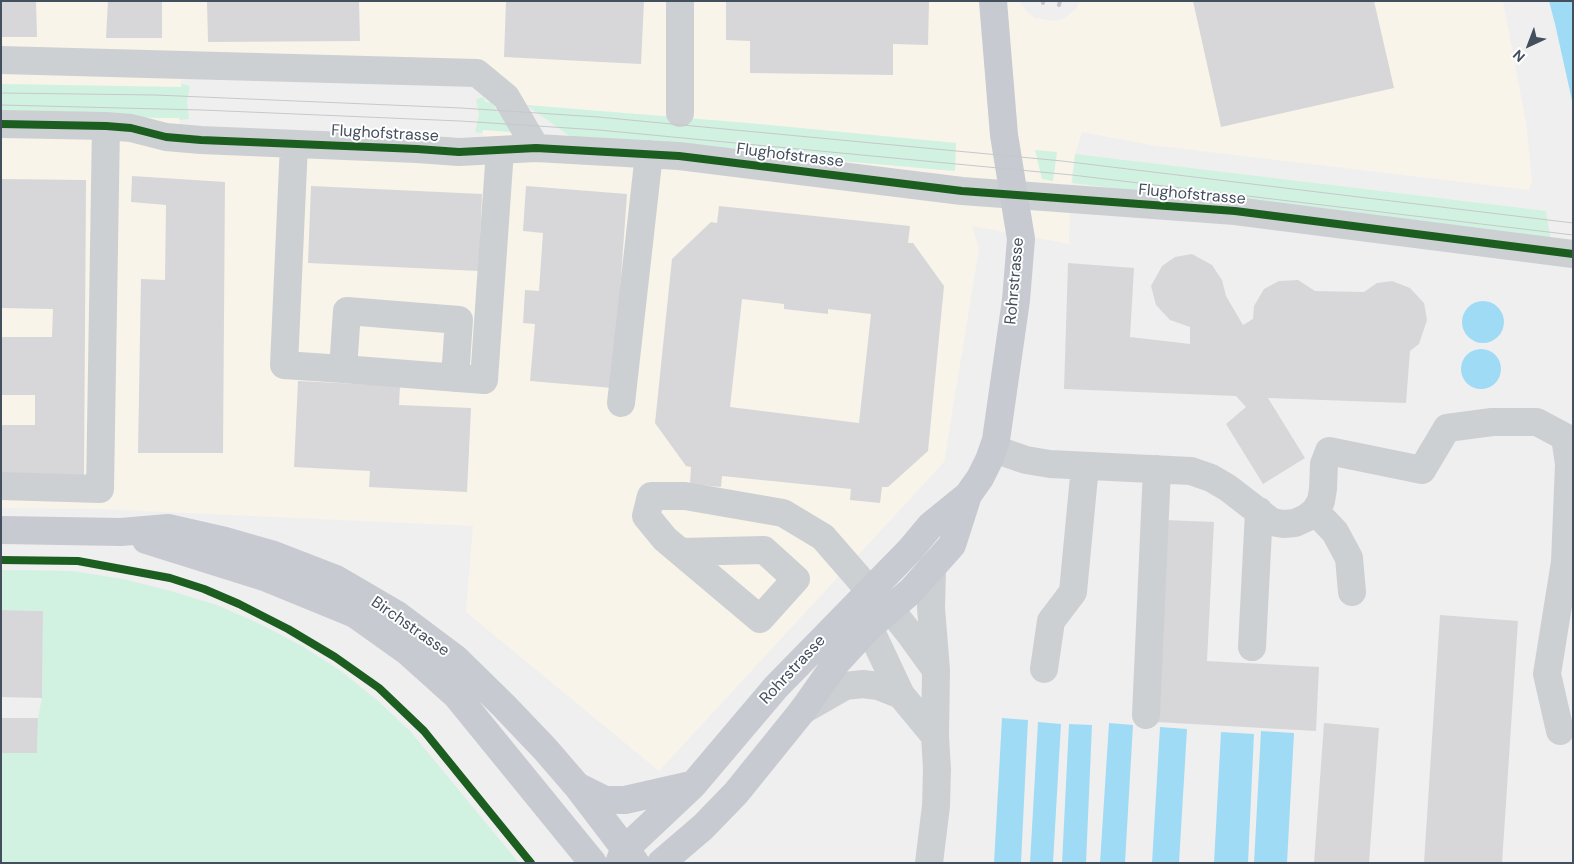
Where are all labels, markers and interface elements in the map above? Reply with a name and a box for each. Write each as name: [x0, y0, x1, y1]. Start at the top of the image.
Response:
north arrow: [1504, 20, 1554, 70]
text: N: [1509, 46, 1529, 66]
street label: Flughofstrasse: [331, 122, 439, 146]
street label: Flughofstrasse: [735, 140, 845, 172]
street label: Flughofstrasse: [1137, 181, 1247, 209]
street label: Rohrstrasse: [1002, 237, 1028, 325]
street label: Birchstrasse: [367, 593, 453, 661]
street label: Rohrstrasse: [756, 632, 830, 708]

